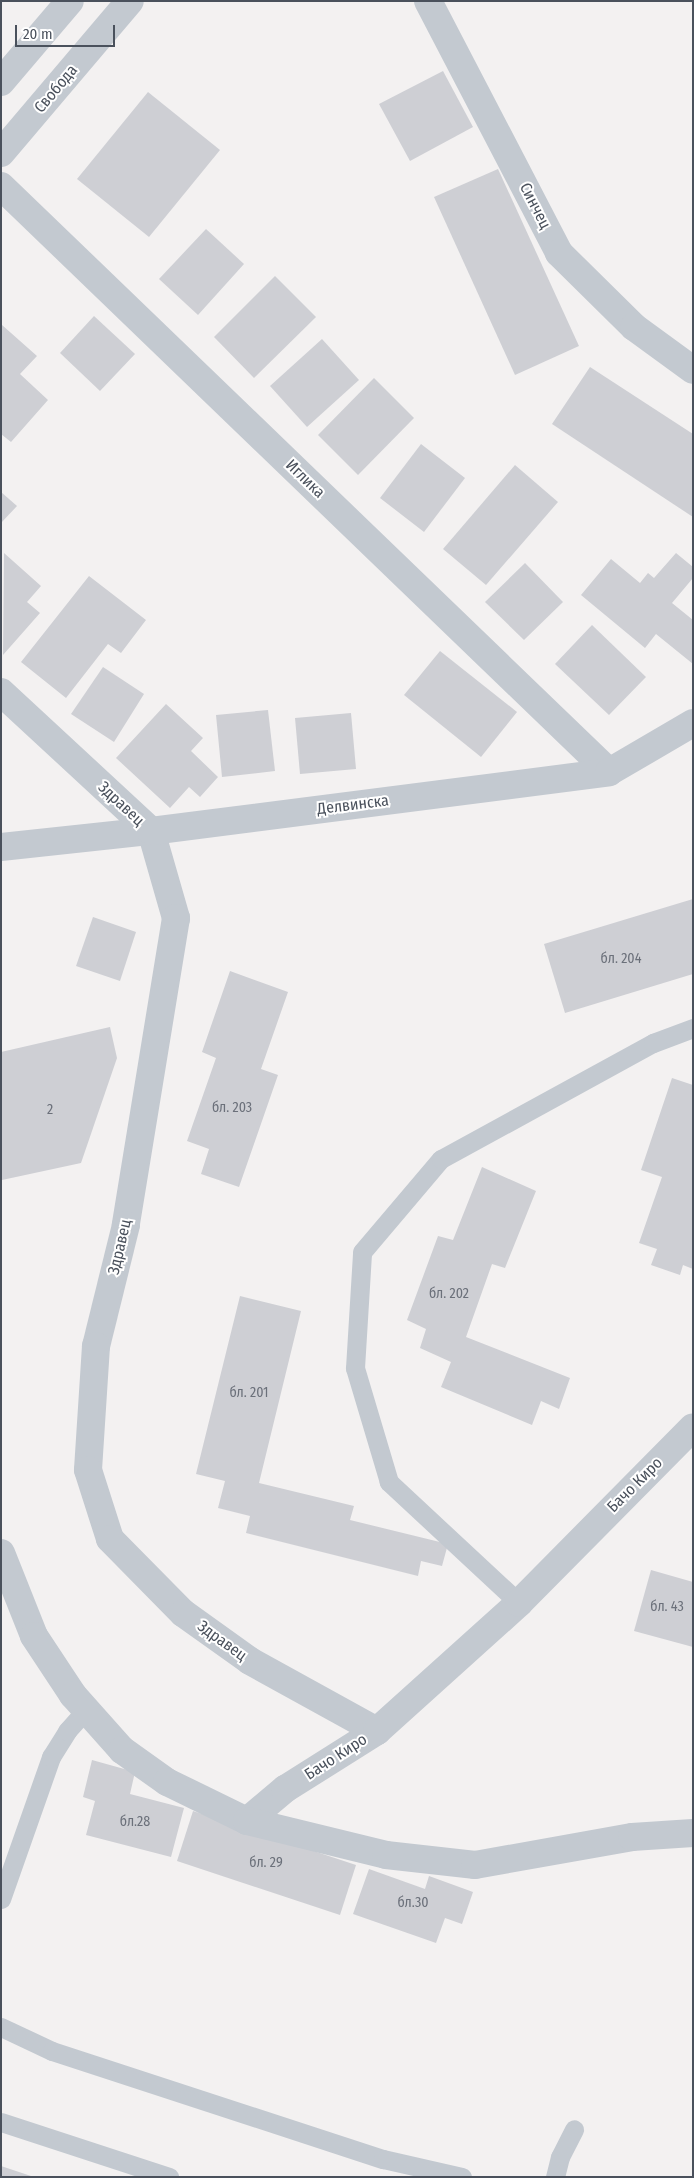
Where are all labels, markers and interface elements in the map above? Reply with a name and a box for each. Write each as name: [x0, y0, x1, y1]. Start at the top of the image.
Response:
scale bar: [18, 15, 118, 47]
text: 20 m: [23, 25, 53, 43]
street label: Свобода: [30, 61, 82, 117]
street label: Синчец: [515, 180, 555, 232]
street label: Иглика: [281, 456, 329, 502]
street label: Здравец: [94, 778, 148, 830]
street label: Делвинска: [316, 791, 390, 819]
house number: бл. 204: [601, 951, 641, 967]
house number: бл. 203: [212, 1100, 252, 1116]
house number: 2: [47, 1102, 53, 1118]
street label: Здравец: [104, 1217, 136, 1277]
house number: бл. 202: [429, 1286, 469, 1302]
house number: бл. 201: [229, 1385, 269, 1401]
street label: Бачо Киро: [603, 1453, 667, 1517]
house number: бл. 43: [650, 1599, 684, 1615]
street label: Здравец: [194, 1617, 250, 1665]
street label: Бачо Киро: [301, 1730, 371, 1784]
house number: бл.28: [120, 1814, 150, 1830]
house number: бл. 29: [249, 1855, 283, 1871]
house number: бл.30: [397, 1895, 429, 1911]

